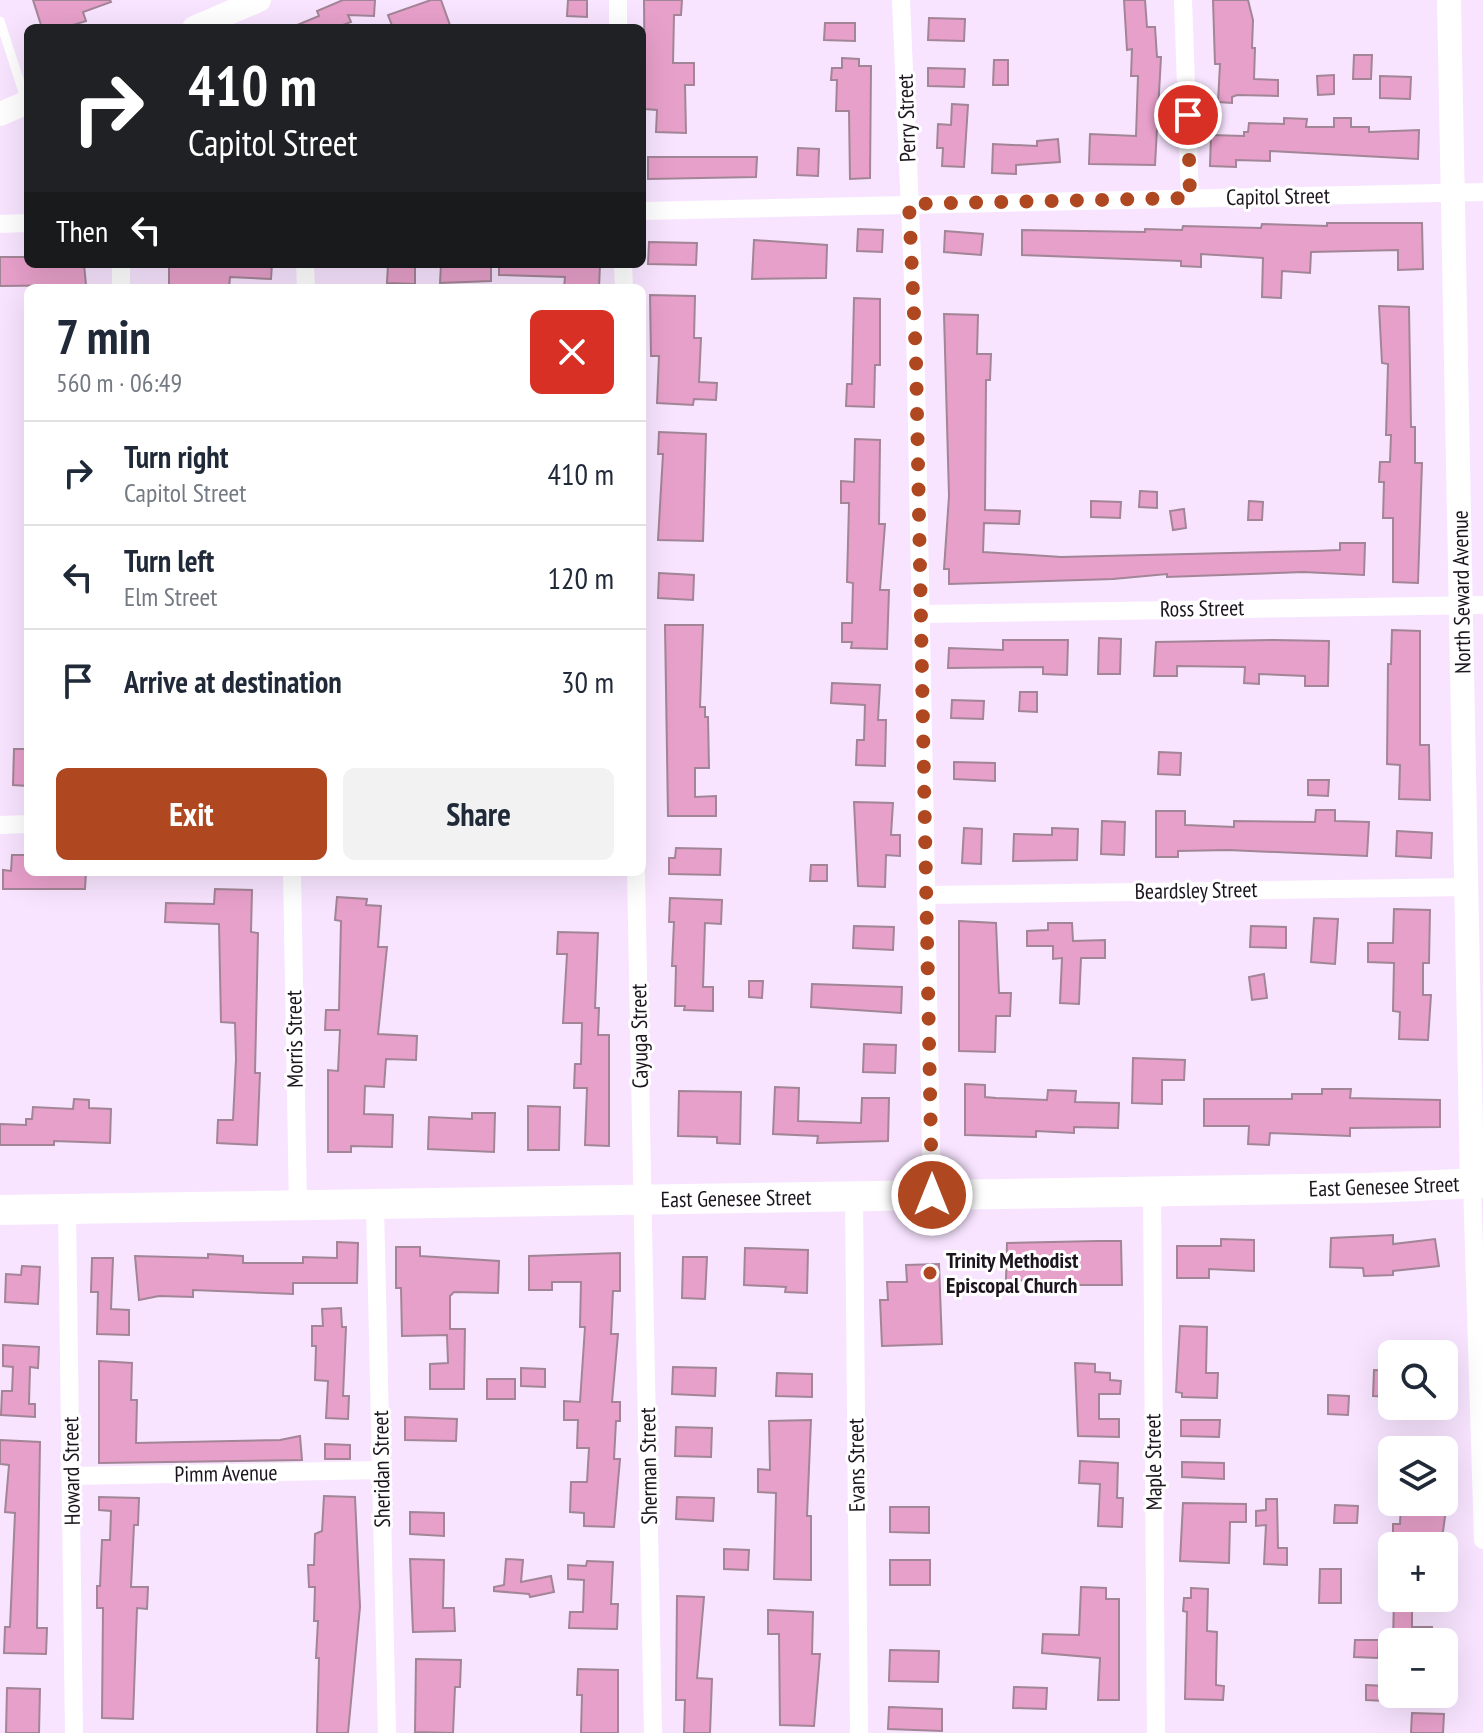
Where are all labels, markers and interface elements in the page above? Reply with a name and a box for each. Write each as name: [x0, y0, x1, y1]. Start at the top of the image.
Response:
text: 410 m: [188, 49, 317, 121]
icon: right: [56, 56, 160, 160]
street label: Perry Street: [890, 73, 922, 163]
pin: [1154, 81, 1222, 149]
icon: arrive: [1166, 93, 1210, 137]
text: Capitol Street: [188, 119, 358, 166]
street label: Capitol Street: [1226, 181, 1330, 211]
icon: left: [124, 208, 168, 252]
text: Then: [56, 211, 108, 250]
text: 7 min: [56, 305, 151, 367]
button: close: [530, 310, 614, 394]
text: 560 m · 06:49: [56, 366, 182, 399]
text: Turn right: [124, 437, 228, 476]
icon: right: [56, 451, 100, 495]
text: 410 m: [548, 454, 614, 493]
text: Capitol Street: [124, 476, 247, 509]
street label: North Seward Avenue: [1446, 510, 1476, 674]
text: Turn left: [124, 541, 214, 580]
icon: left: [56, 555, 100, 599]
text: 120 m: [548, 558, 614, 597]
text: Elm Street: [124, 580, 217, 613]
street label: Ross Street: [1160, 593, 1244, 623]
icon: arrive: [56, 659, 100, 703]
text: Arrive at destination: [124, 662, 342, 701]
text: 30 m: [561, 662, 614, 701]
button: Exit: [56, 768, 327, 860]
button: Share: [343, 768, 614, 860]
street label: Beardsley Street: [1134, 875, 1258, 905]
street label: Cayuga Street: [624, 983, 654, 1089]
street label: Morris Street: [279, 990, 309, 1088]
position arrow: [890, 1153, 974, 1237]
street label: East Genesee Street: [1308, 1169, 1460, 1203]
street label: East Genesee Street: [660, 1183, 812, 1213]
place label: Trinity Methodist Episcopal Church: [946, 1246, 1079, 1299]
marker: Trinity Methodist Episcopal Church: [921, 1264, 939, 1282]
map controls: [1378, 1340, 1458, 1708]
button: search: [1378, 1340, 1458, 1420]
street label: Sherman Street: [633, 1407, 663, 1525]
street label: Sheridan Street: [366, 1410, 396, 1528]
street label: Maple Street: [1138, 1413, 1168, 1511]
street label: Howard Street: [56, 1416, 86, 1526]
street label: Evans Street: [841, 1418, 871, 1512]
button: layers: [1378, 1436, 1458, 1516]
street label: Pimm Avenue: [174, 1458, 278, 1488]
button: +: [1378, 1532, 1458, 1612]
button: −: [1378, 1628, 1458, 1708]

